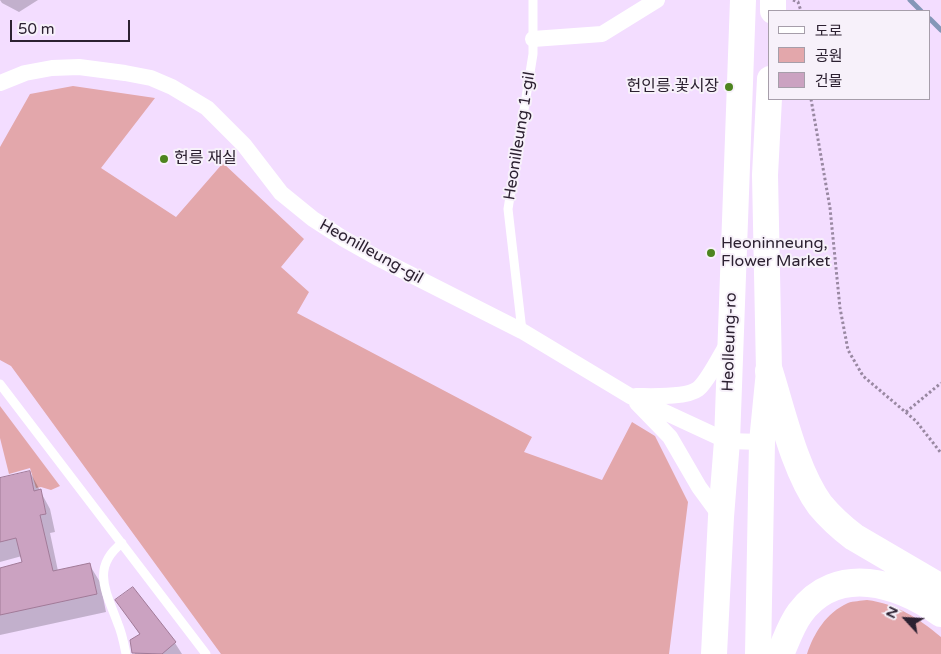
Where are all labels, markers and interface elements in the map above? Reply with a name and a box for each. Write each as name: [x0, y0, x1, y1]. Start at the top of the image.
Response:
scale bar: [12, 10, 132, 42]
legend: [768, 10, 931, 100]
text: 50 m: [18, 20, 55, 38]
text: 도로: [815, 22, 843, 40]
text: 공원: [815, 47, 843, 65]
street label: Heonilleung 1-gil: [500, 70, 540, 202]
text: 건물: [815, 72, 843, 90]
place label: 헌인릉.꽃시장: [627, 77, 719, 97]
marker: 헌인릉.꽃시장: [723, 81, 735, 93]
place label: 헌릉 재실: [174, 149, 237, 169]
marker: 헌릉 재실: [158, 153, 170, 165]
street label: Heonilleung-gil: [316, 216, 426, 288]
place label: Heoninneung, Flower Market: [721, 234, 830, 272]
marker: Heoninneung, Flower Market: [705, 247, 717, 259]
street label: Heolleung-ro: [719, 292, 741, 392]
north arrow: [881, 594, 931, 644]
text: N: [882, 604, 902, 621]

